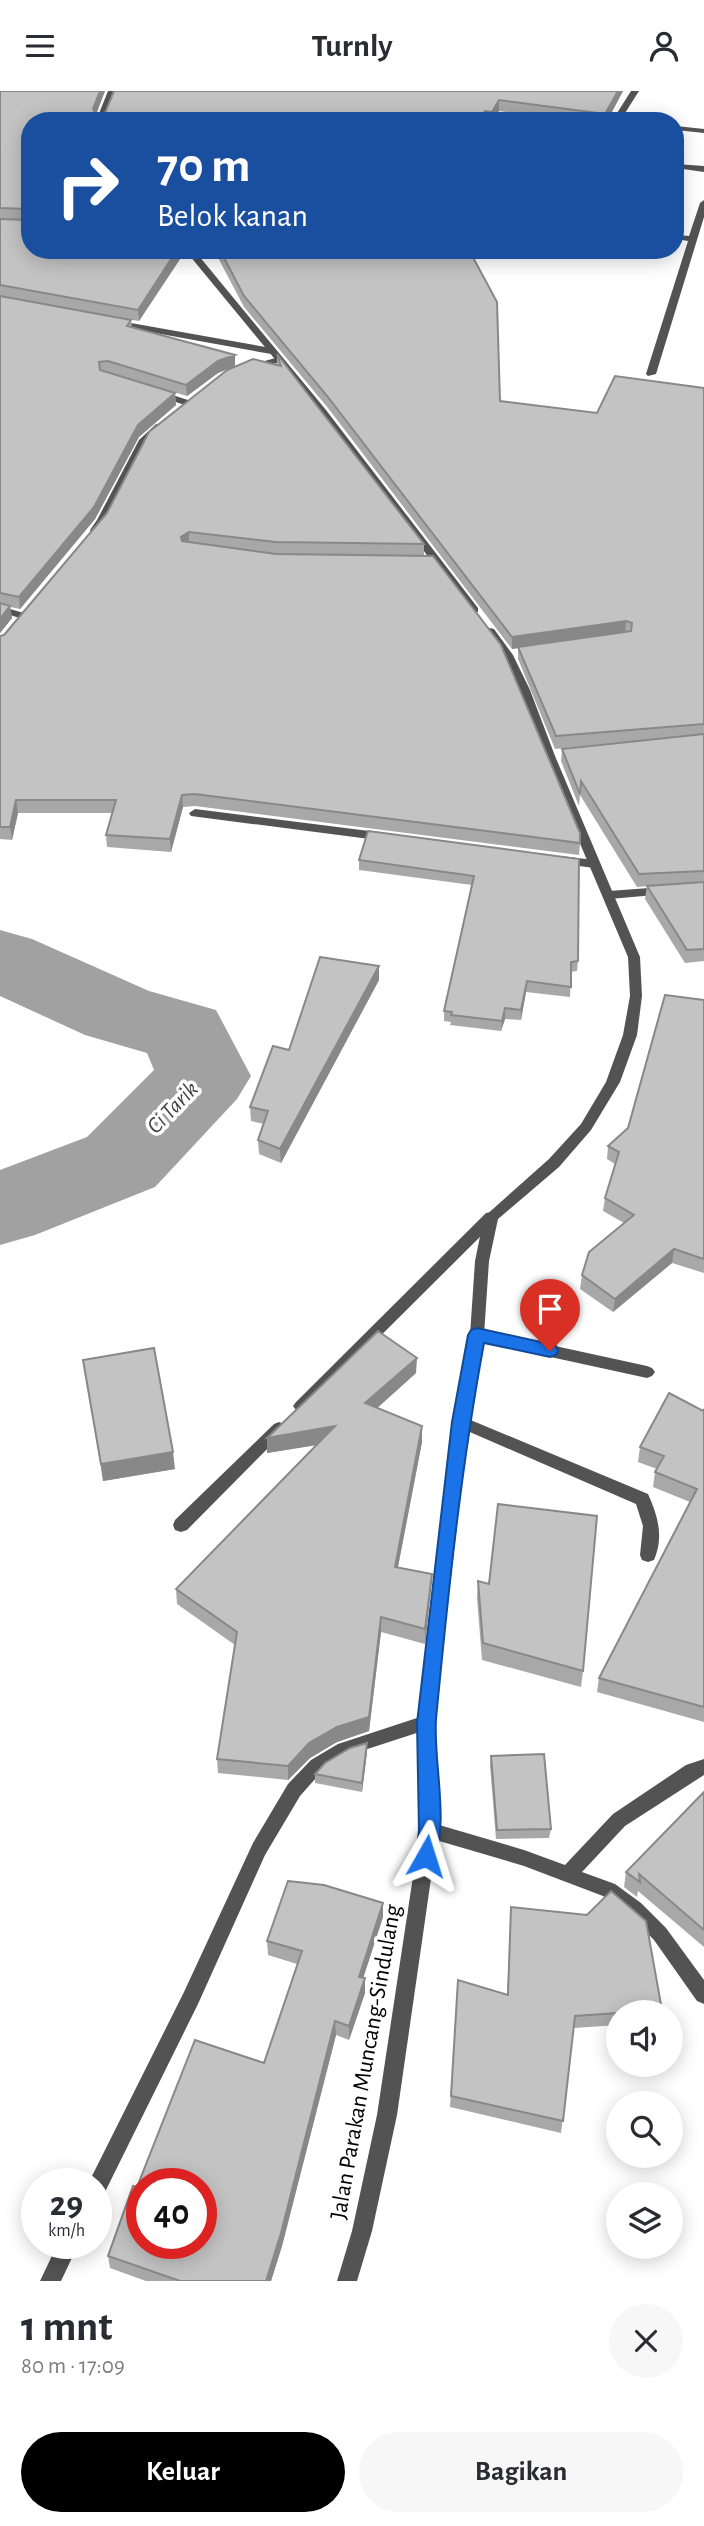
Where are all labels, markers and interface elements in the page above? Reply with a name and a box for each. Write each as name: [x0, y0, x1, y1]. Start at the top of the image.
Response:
icon: menu: [21, 27, 59, 65]
icon: person: [645, 27, 683, 65]
text: Turnly: [311, 30, 393, 62]
icon: right: [42, 140, 133, 231]
text: 70 m: [157, 142, 251, 191]
text: Belok kanan: [157, 200, 308, 232]
water label: Ci Tarik: [143, 1077, 203, 1138]
pin: [520, 1279, 580, 1351]
icon: arrive: [531, 1290, 569, 1328]
position arrow: [389, 1819, 463, 1893]
street label: Jalan Parakan Muncang-Sindulang: [326, 1902, 406, 2221]
map controls: [606, 2000, 683, 2259]
button: sound: [606, 2000, 683, 2077]
button: search: [606, 2091, 683, 2168]
speed limit sign: 40: [126, 2168, 217, 2259]
button: layers: [606, 2182, 683, 2259]
text: 29: [50, 2187, 83, 2222]
text: km/h: [48, 2222, 85, 2240]
button: close: [609, 2304, 683, 2378]
text: 1 mnt: [21, 2306, 113, 2348]
text: 80 m · 17:09: [21, 2355, 125, 2378]
button: Keluar: [21, 2432, 345, 2512]
button: Bagikan: [359, 2432, 683, 2512]

